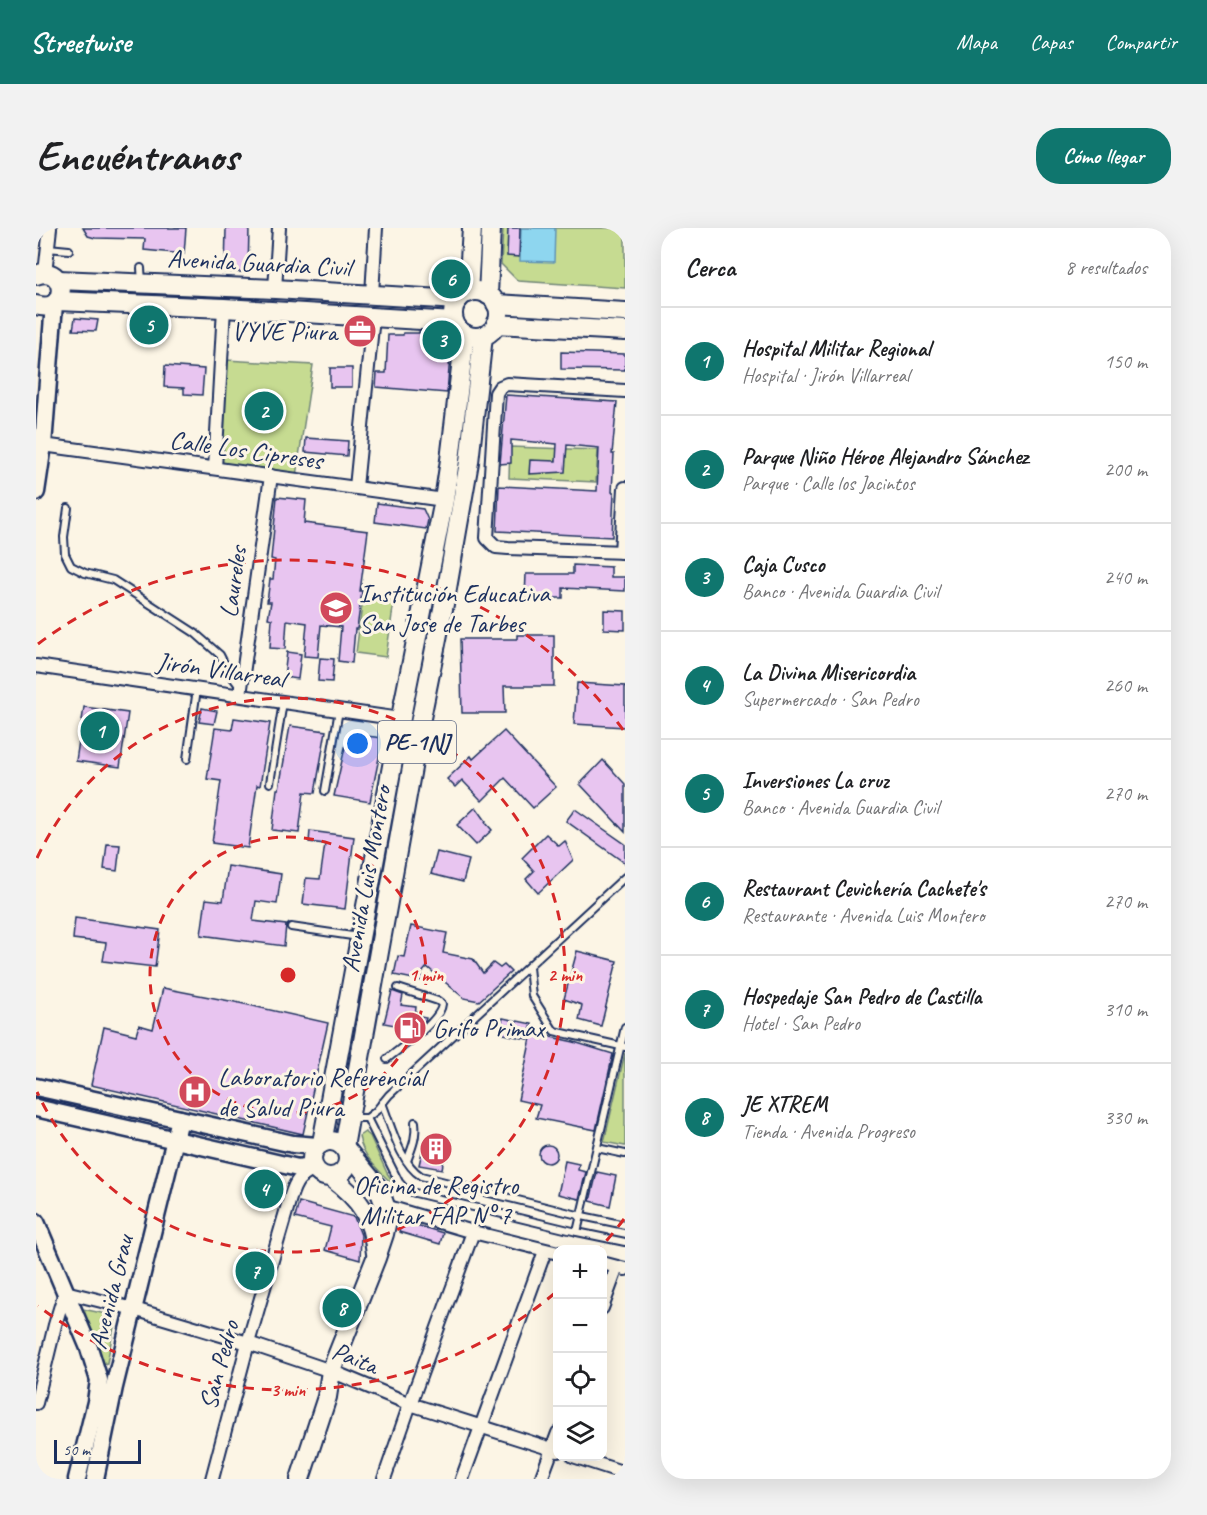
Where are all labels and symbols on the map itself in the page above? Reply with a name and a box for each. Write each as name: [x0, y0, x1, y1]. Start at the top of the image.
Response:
street label: Avenida Guardia Civil: [167, 242, 356, 285]
pin: 6: [432, 256, 470, 302]
pin: 5: [130, 302, 168, 348]
office icon: VYVE Piura: [342, 313, 378, 349]
place label: VYVE Piura: [232, 315, 339, 348]
pin: 3: [422, 318, 462, 362]
pin: 2: [244, 388, 284, 434]
street label: Calle Los Cipreses: [168, 423, 327, 477]
street label: Laureles: [212, 542, 255, 620]
place label: Institución Educativa San Jose de Tarbes: [359, 577, 551, 640]
school or university icon: Institución Educativa San Jose de Tarbes: [318, 590, 354, 626]
street label: Jirón Villarreal: [153, 644, 292, 696]
pin: 1: [80, 708, 120, 754]
road number: PE-1NJ: [378, 721, 456, 763]
your location: [343, 729, 372, 758]
street label: Avenida Luis Montero: [333, 781, 399, 975]
text: 1 min: [409, 964, 444, 986]
text: 2 min: [548, 964, 583, 986]
centre of rings: [278, 965, 298, 985]
fuel station icon: Grifo Primax: [392, 1010, 428, 1046]
place label: Grifo Primax: [433, 1012, 546, 1045]
place label: Laboratorio Referencial de Salud Piura: [218, 1061, 430, 1124]
hospital icon: Laboratorio Referencial de Salud Piura: [177, 1074, 213, 1110]
building icon: Oficina de Registro Militar FAP N° 7: [418, 1131, 454, 1167]
pin: 4: [244, 1166, 284, 1212]
place label: Oficina de Registro Militar FAP N° 7: [354, 1169, 520, 1232]
street label: Avenida Grau: [81, 1229, 142, 1353]
pin: 7: [236, 1248, 274, 1294]
pin: 8: [322, 1286, 362, 1330]
street label: San Pedro: [191, 1315, 247, 1413]
street label: Paita: [327, 1334, 385, 1383]
text: 3 min: [271, 1379, 306, 1401]
scale bar: [54, 1437, 141, 1464]

